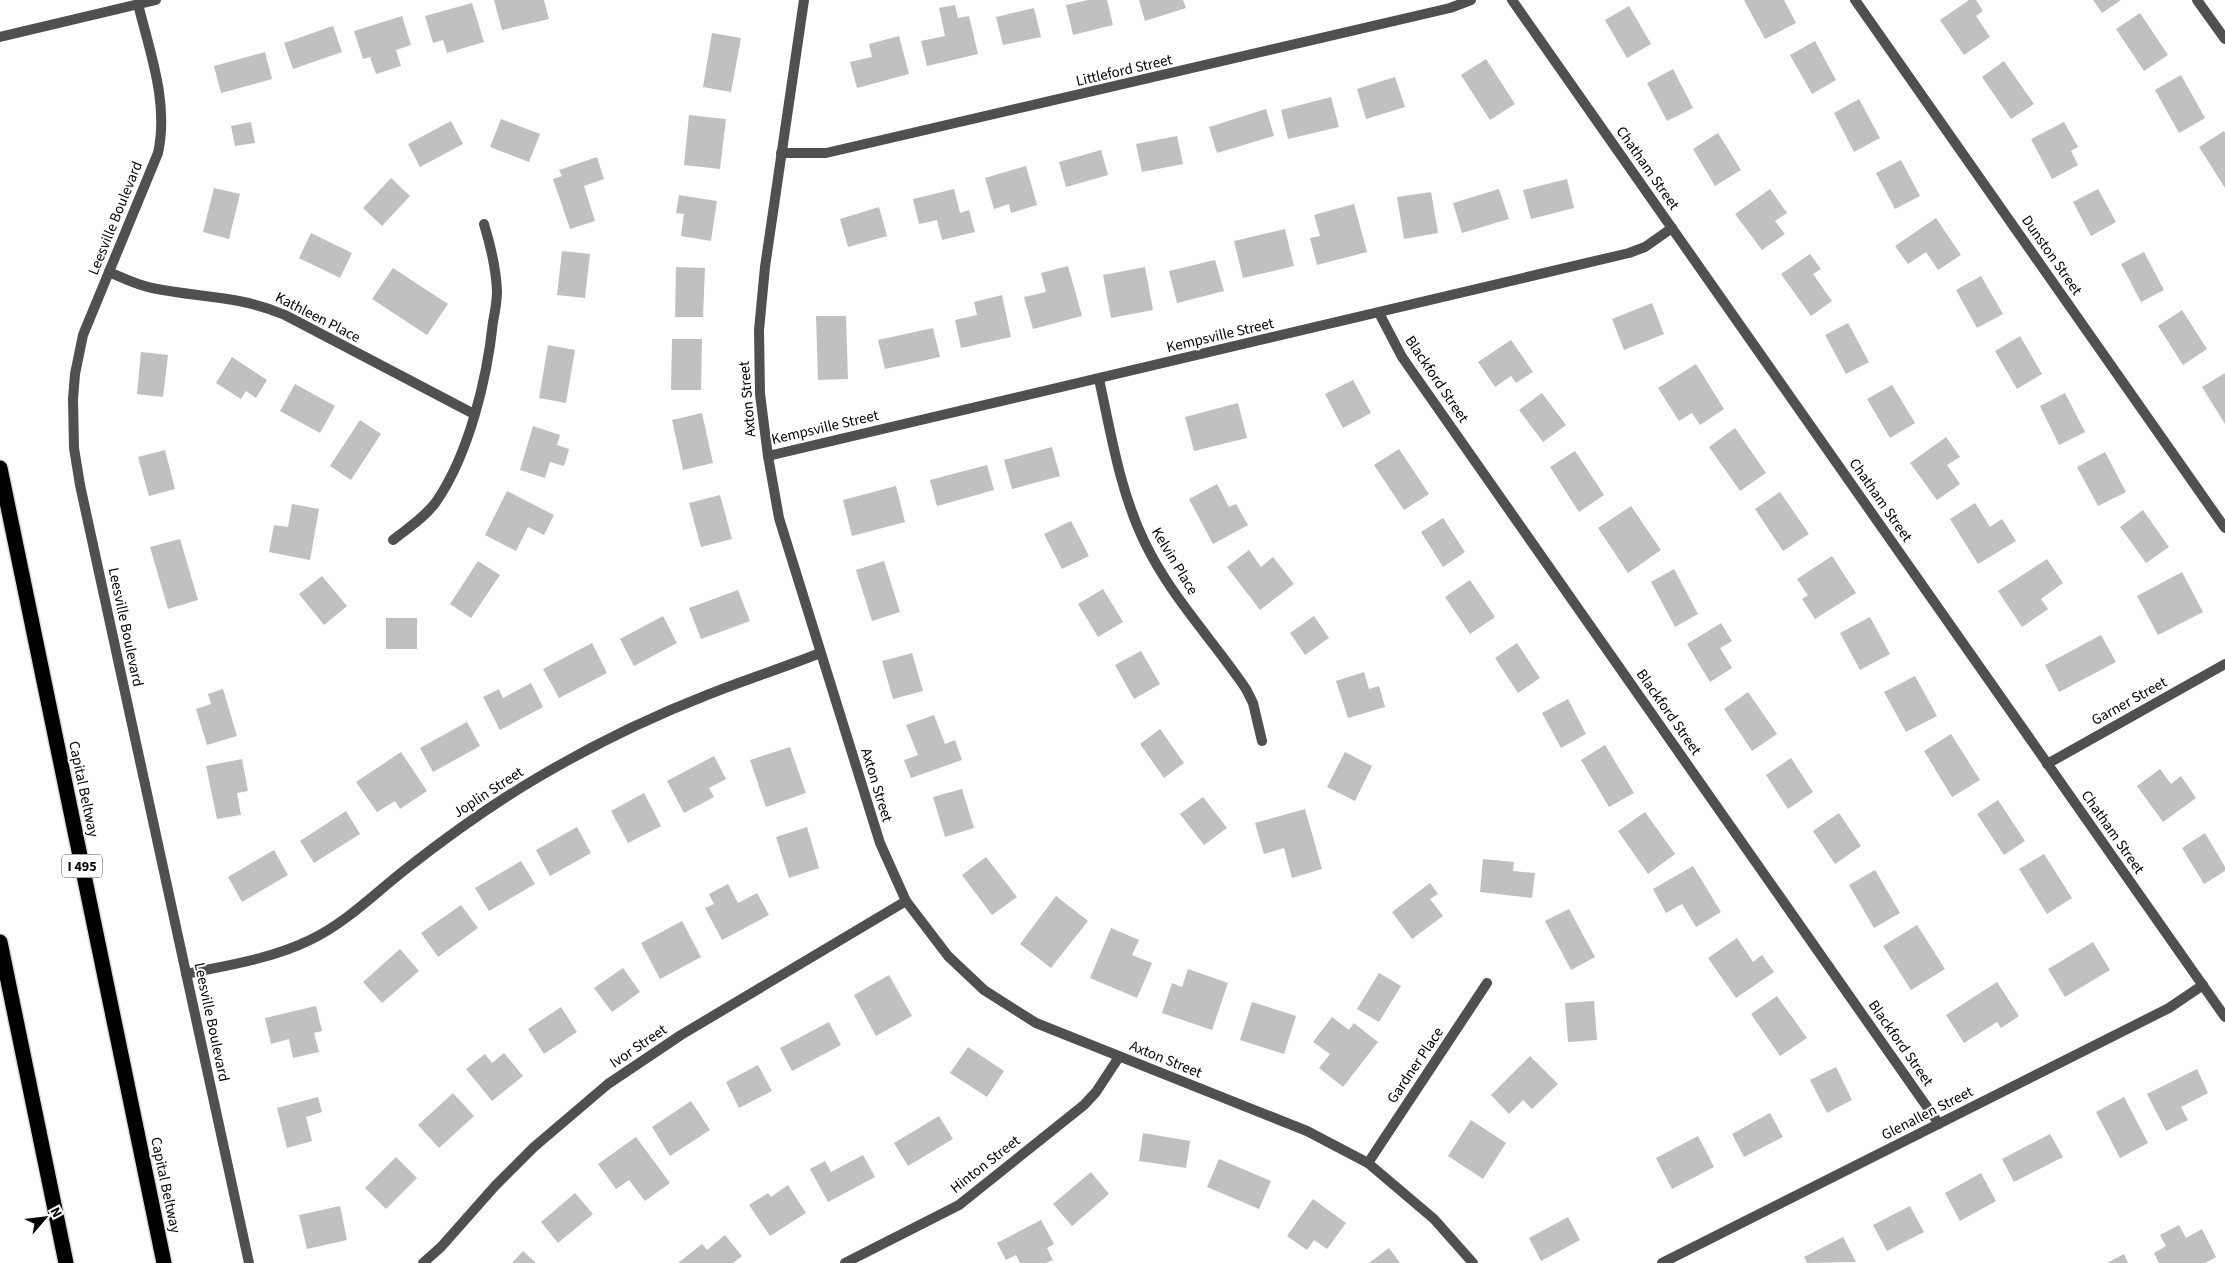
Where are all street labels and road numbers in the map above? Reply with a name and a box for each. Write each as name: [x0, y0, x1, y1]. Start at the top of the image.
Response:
street label: Littleford Street: [1074, 49, 1174, 92]
street label: Chatham Street: [1611, 122, 1684, 214]
street label: Leesville Boulevard: [83, 158, 148, 278]
street label: Dunston Street: [2016, 211, 2087, 300]
street label: Kathleen Place: [272, 287, 364, 348]
street label: Kempsville Street: [1164, 313, 1276, 358]
street label: Blackford Street: [1400, 332, 1473, 427]
street label: Axton Street: [734, 360, 761, 438]
street label: Kempsville Street: [769, 405, 881, 450]
street label: Chatham Street: [1844, 454, 1917, 546]
street label: Kelvin Place: [1146, 523, 1203, 599]
street label: Leesville Boulevard: [103, 566, 148, 689]
street label: Blackford Street: [1631, 665, 1706, 760]
street label: Garner Street: [2088, 672, 2171, 731]
street label: Capital Beltway: [63, 739, 104, 839]
street label: Axton Street: [855, 746, 898, 825]
street label: Joplin Street: [449, 762, 528, 823]
street label: Chatham Street: [2076, 786, 2149, 878]
road number: I 495: [62, 854, 102, 878]
street label: Leesville Boulevard: [189, 961, 234, 1084]
street label: Blackford Street: [1863, 996, 1938, 1091]
street label: Ivor Street: [606, 1020, 671, 1073]
street label: Gardner Place: [1382, 1023, 1449, 1108]
street label: Axton Street: [1127, 1035, 1205, 1083]
street label: Glenallen Street: [1878, 1081, 1977, 1146]
street label: Hinton Street: [946, 1130, 1025, 1198]
street label: Capital Beltway: [145, 1135, 186, 1235]

